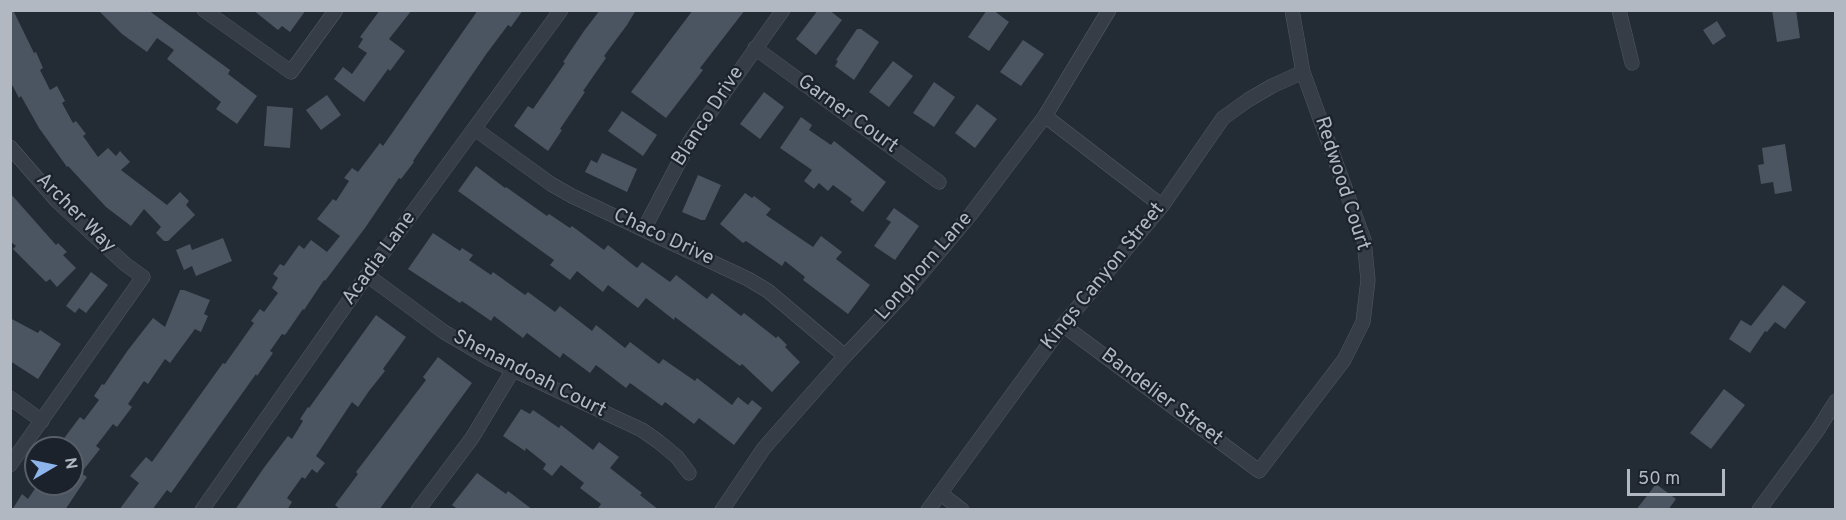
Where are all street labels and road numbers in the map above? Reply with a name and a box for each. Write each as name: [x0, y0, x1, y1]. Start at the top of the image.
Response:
street label: Blanco Drive: [668, 63, 750, 171]
street label: Garner Court: [792, 70, 902, 160]
street label: Redwood Court: [1308, 114, 1374, 254]
street label: Archer Way: [30, 169, 120, 259]
street label: Kings Canyon Street: [1037, 198, 1171, 356]
street label: Chaco Drive: [609, 204, 717, 272]
street label: Acadia Lane: [338, 208, 422, 310]
street label: Longhorn Lane: [871, 208, 979, 326]
street label: Shenandoah Court: [448, 326, 610, 424]
street label: Bandelier Street: [1095, 344, 1227, 452]

